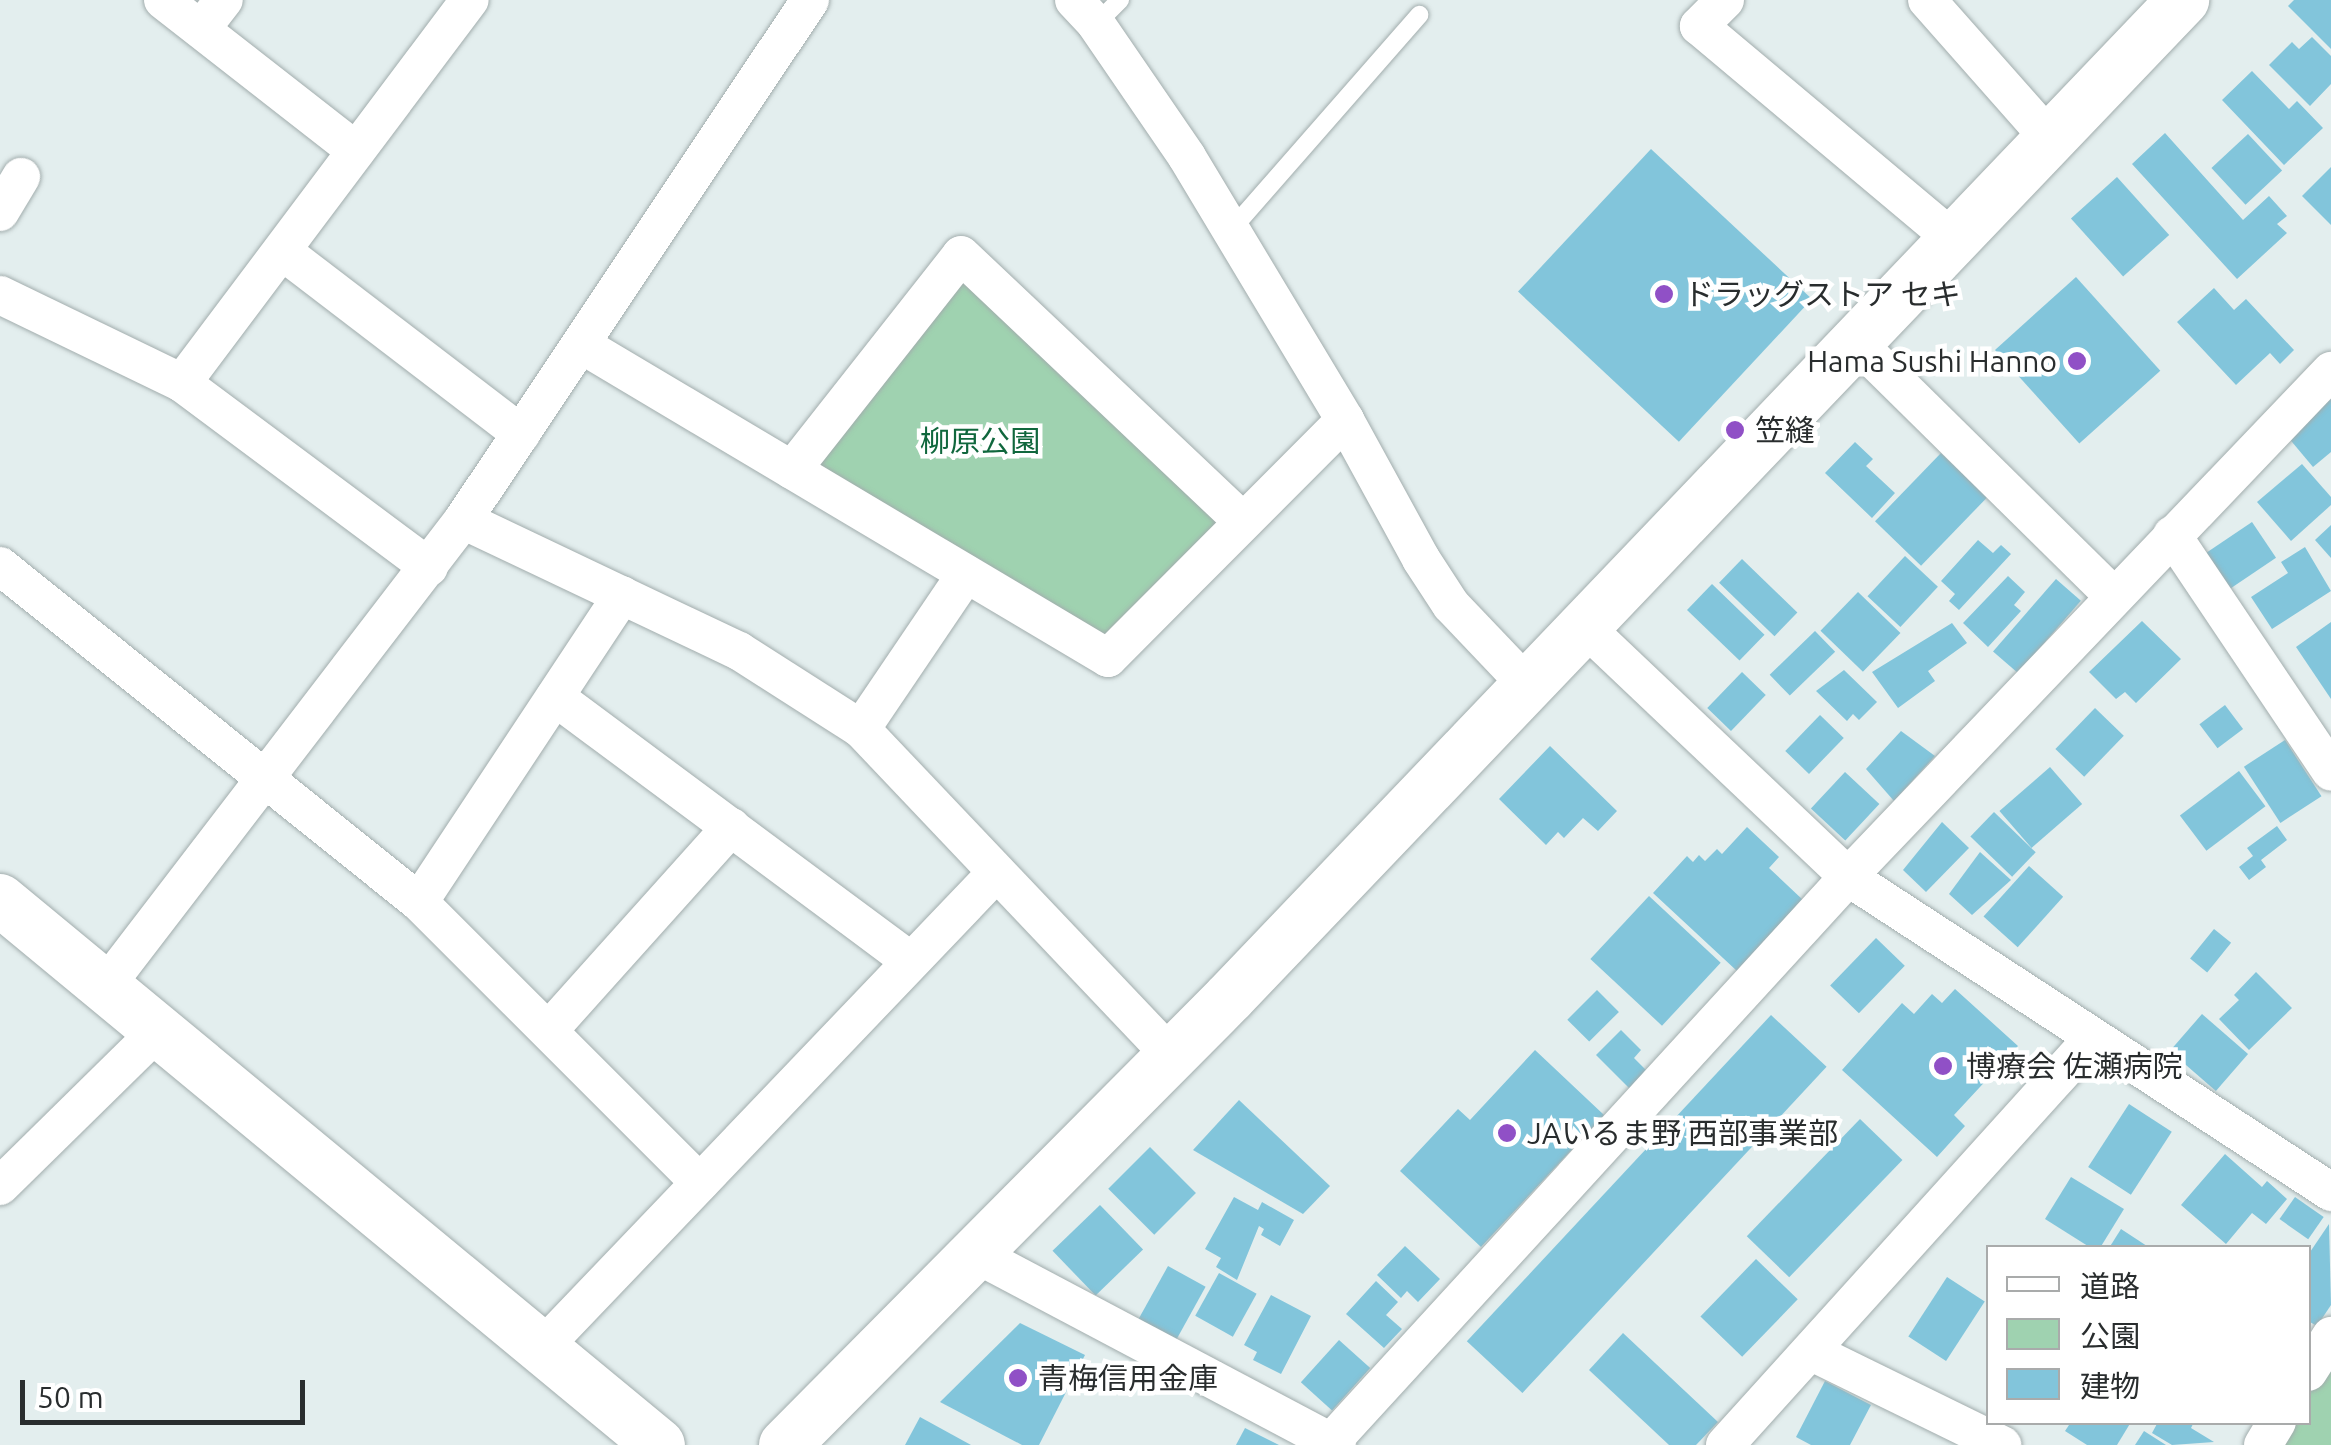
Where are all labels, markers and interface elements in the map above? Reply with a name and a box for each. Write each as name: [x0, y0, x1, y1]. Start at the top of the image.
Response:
place label: ドラッグストア セキ: [1684, 276, 1961, 312]
marker: ドラッグストア セキ: [1653, 283, 1675, 305]
place label: Hama Sushi Hanno: [1807, 343, 2057, 379]
marker: Hama Sushi Hanno: [2066, 350, 2088, 372]
place label: 笠縫: [1755, 412, 1815, 448]
marker: 笠縫: [1724, 419, 1746, 441]
park label: 柳原公園: [920, 423, 1040, 459]
place label: 博療会 佐瀬病院: [1966, 1048, 2183, 1084]
marker: 博療会 佐瀬病院: [1930, 1053, 1956, 1079]
place label: JAいるま野 西部事業部: [1527, 1115, 1838, 1151]
marker: JAいるま野 西部事業部: [1496, 1122, 1518, 1144]
legend: [1986, 1245, 2311, 1425]
text: 道路: [2080, 1269, 2140, 1303]
text: 公園: [2080, 1319, 2140, 1353]
scale bar: [25, 1360, 310, 1422]
place label: 青梅信用金庫: [1038, 1360, 1218, 1396]
marker: 青梅信用金庫: [1007, 1367, 1029, 1389]
text: 建物: [2080, 1369, 2140, 1403]
text: 50 m: [37, 1380, 104, 1414]

